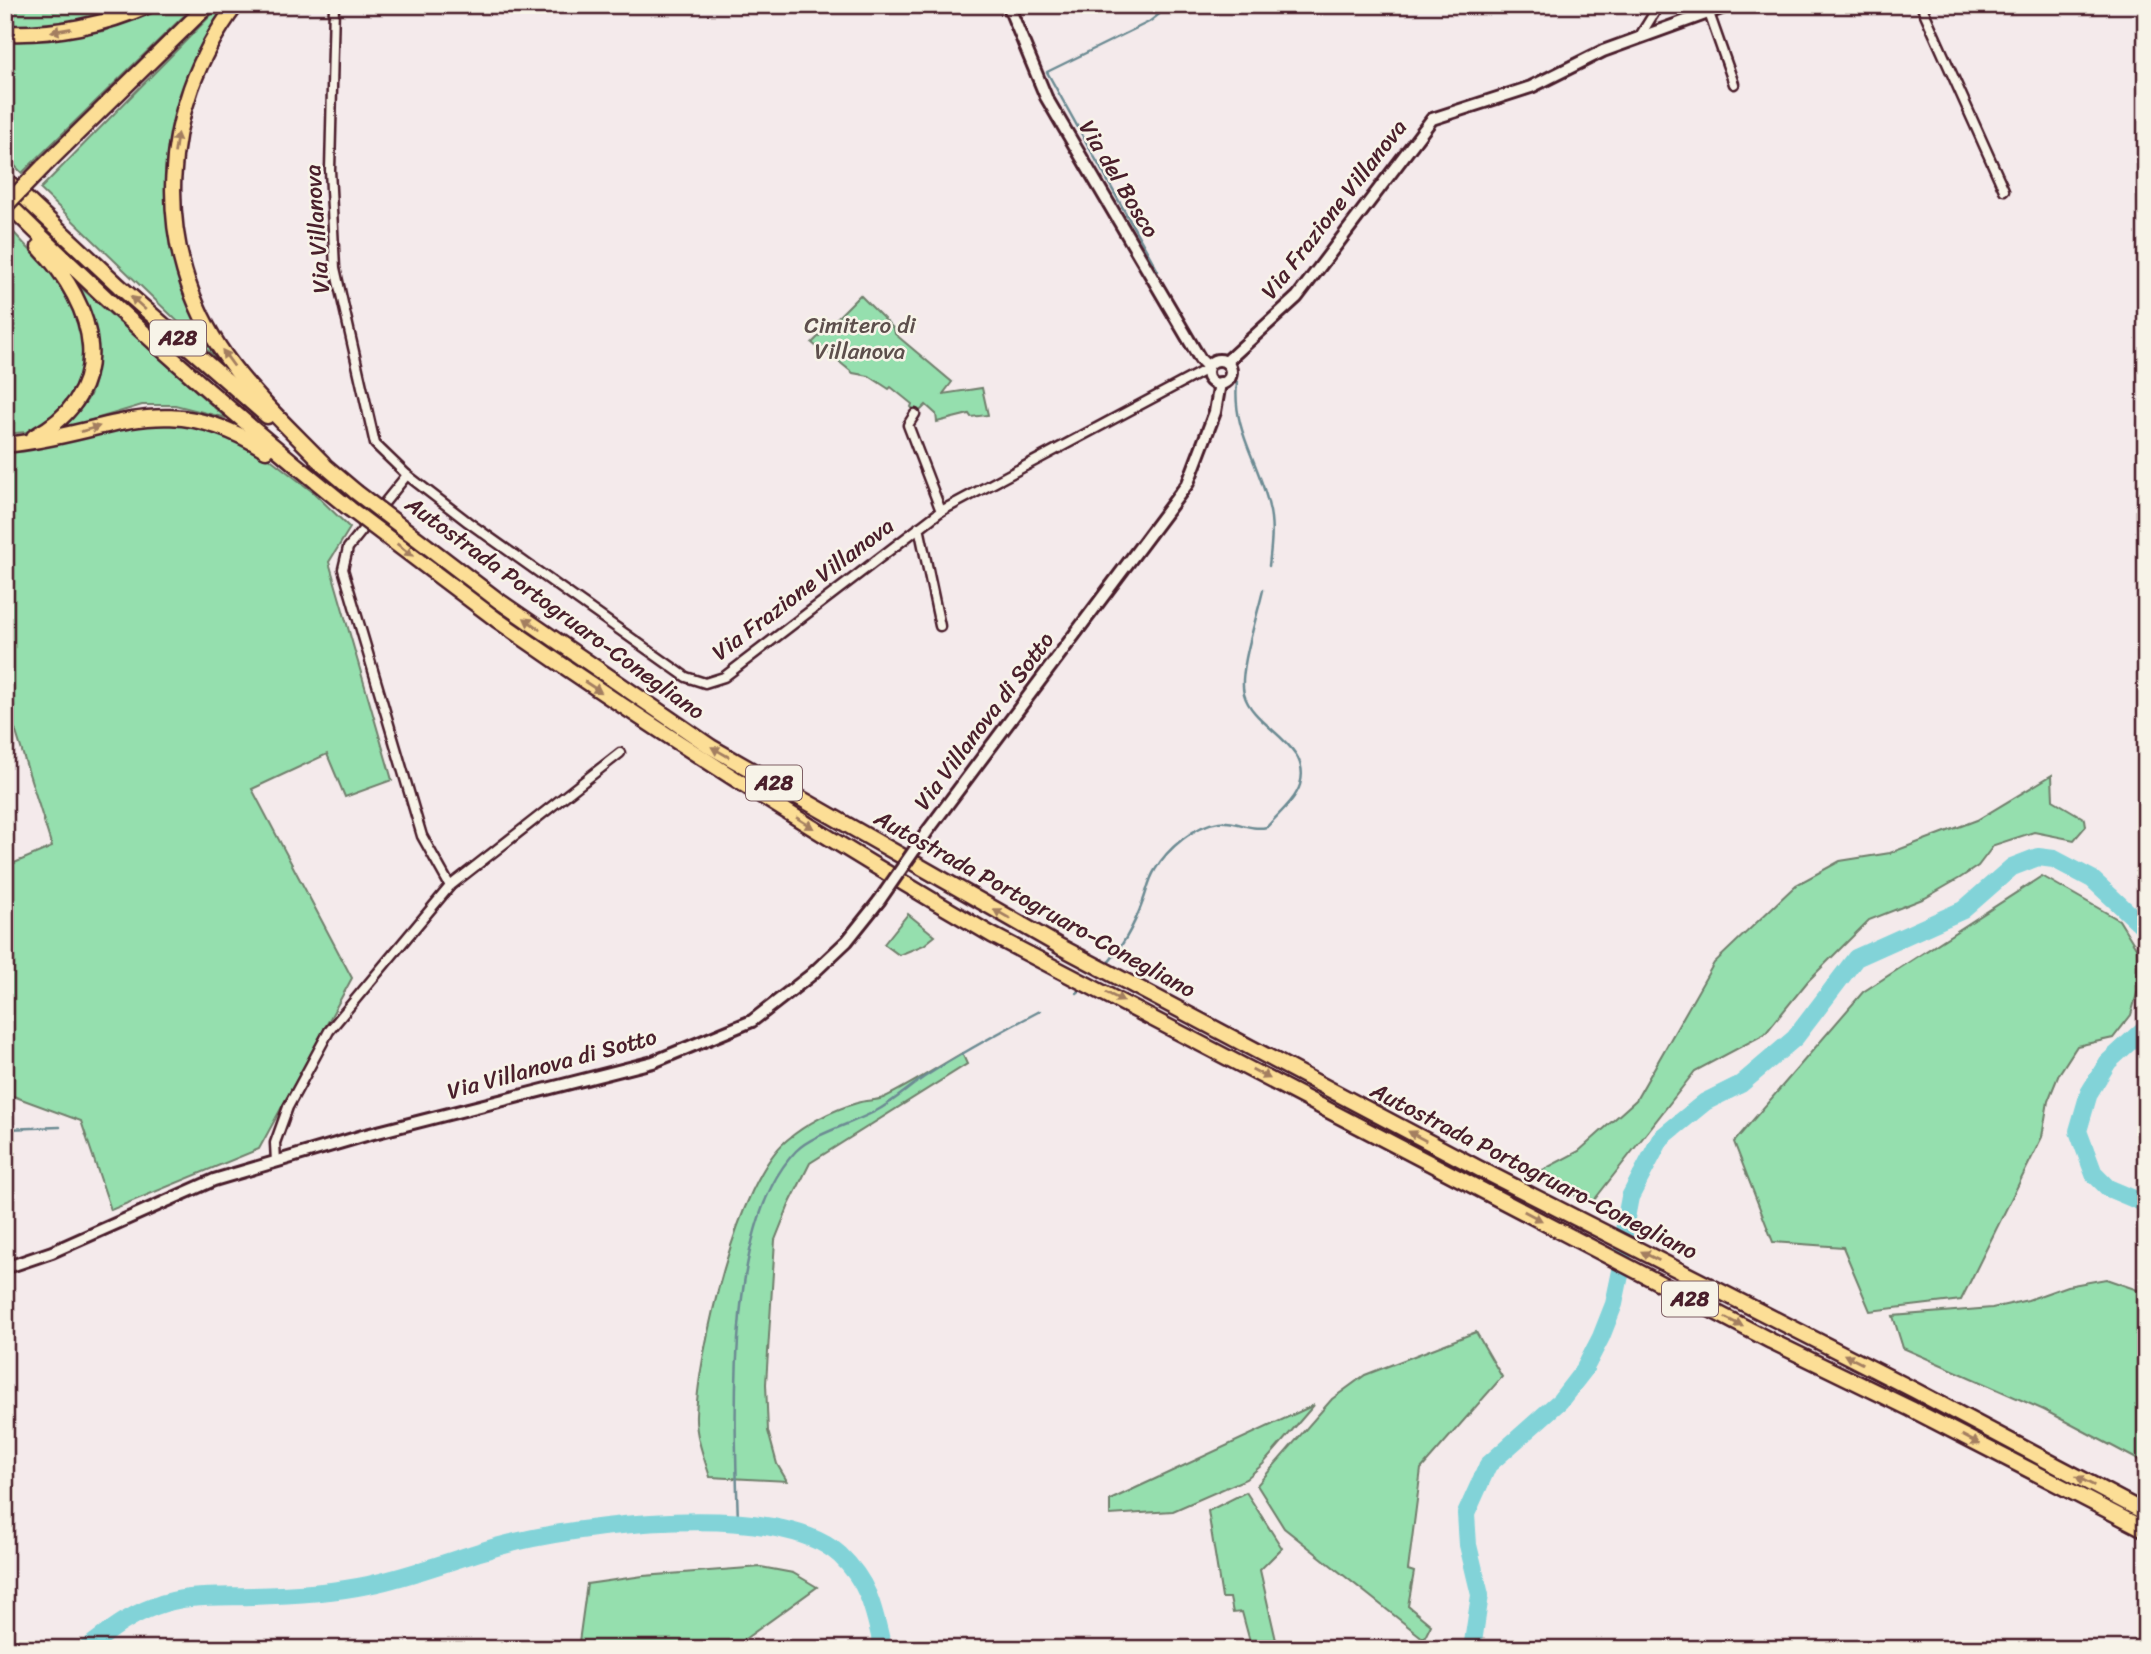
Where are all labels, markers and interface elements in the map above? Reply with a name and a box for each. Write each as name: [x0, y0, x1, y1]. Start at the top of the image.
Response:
one-way arrow: [49, 25, 71, 36]
street label: Via Frazione Villanova: [1250, 110, 1418, 308]
street label: Via del Bosco: [1067, 112, 1171, 246]
one-way arrow: [171, 132, 182, 154]
street label: Via Villanova: [292, 163, 342, 295]
one-way arrow: [129, 295, 147, 311]
park label: Cimitero di Villanova: [804, 305, 916, 372]
road number: A28: [150, 320, 206, 356]
one-way arrow: [221, 349, 235, 367]
one-way arrow: [79, 424, 100, 434]
street label: Autostrada Portogruaro-Conegliano: [395, 484, 714, 731]
street label: Via Frazione Villanova: [703, 506, 903, 672]
one-way arrow: [395, 542, 413, 557]
one-way arrow: [522, 617, 541, 631]
street label: Via Villanova di Sotto: [903, 623, 1065, 819]
one-way arrow: [583, 680, 603, 693]
one-way arrow: [710, 746, 729, 758]
road number: A28: [746, 766, 802, 800]
street label: Autostrada Portogruaro-Conegliano: [865, 798, 1204, 1010]
one-way arrow: [796, 816, 815, 829]
one-way arrow: [992, 908, 1012, 920]
one-way arrow: [1105, 992, 1125, 1003]
street label: Via Villanova di Sotto: [443, 1016, 661, 1112]
one-way arrow: [1252, 1068, 1272, 1080]
street label: Autostrada Portogruaro-Conegliano: [1362, 1070, 1705, 1272]
one-way arrow: [1407, 1130, 1427, 1142]
one-way arrow: [1523, 1211, 1543, 1222]
one-way arrow: [1640, 1251, 1660, 1262]
road number: A28: [1662, 1282, 1718, 1316]
one-way arrow: [1725, 1315, 1745, 1327]
one-way arrow: [1843, 1354, 1863, 1365]
one-way arrow: [1961, 1434, 1981, 1446]
one-way arrow: [2075, 1476, 2095, 1487]

